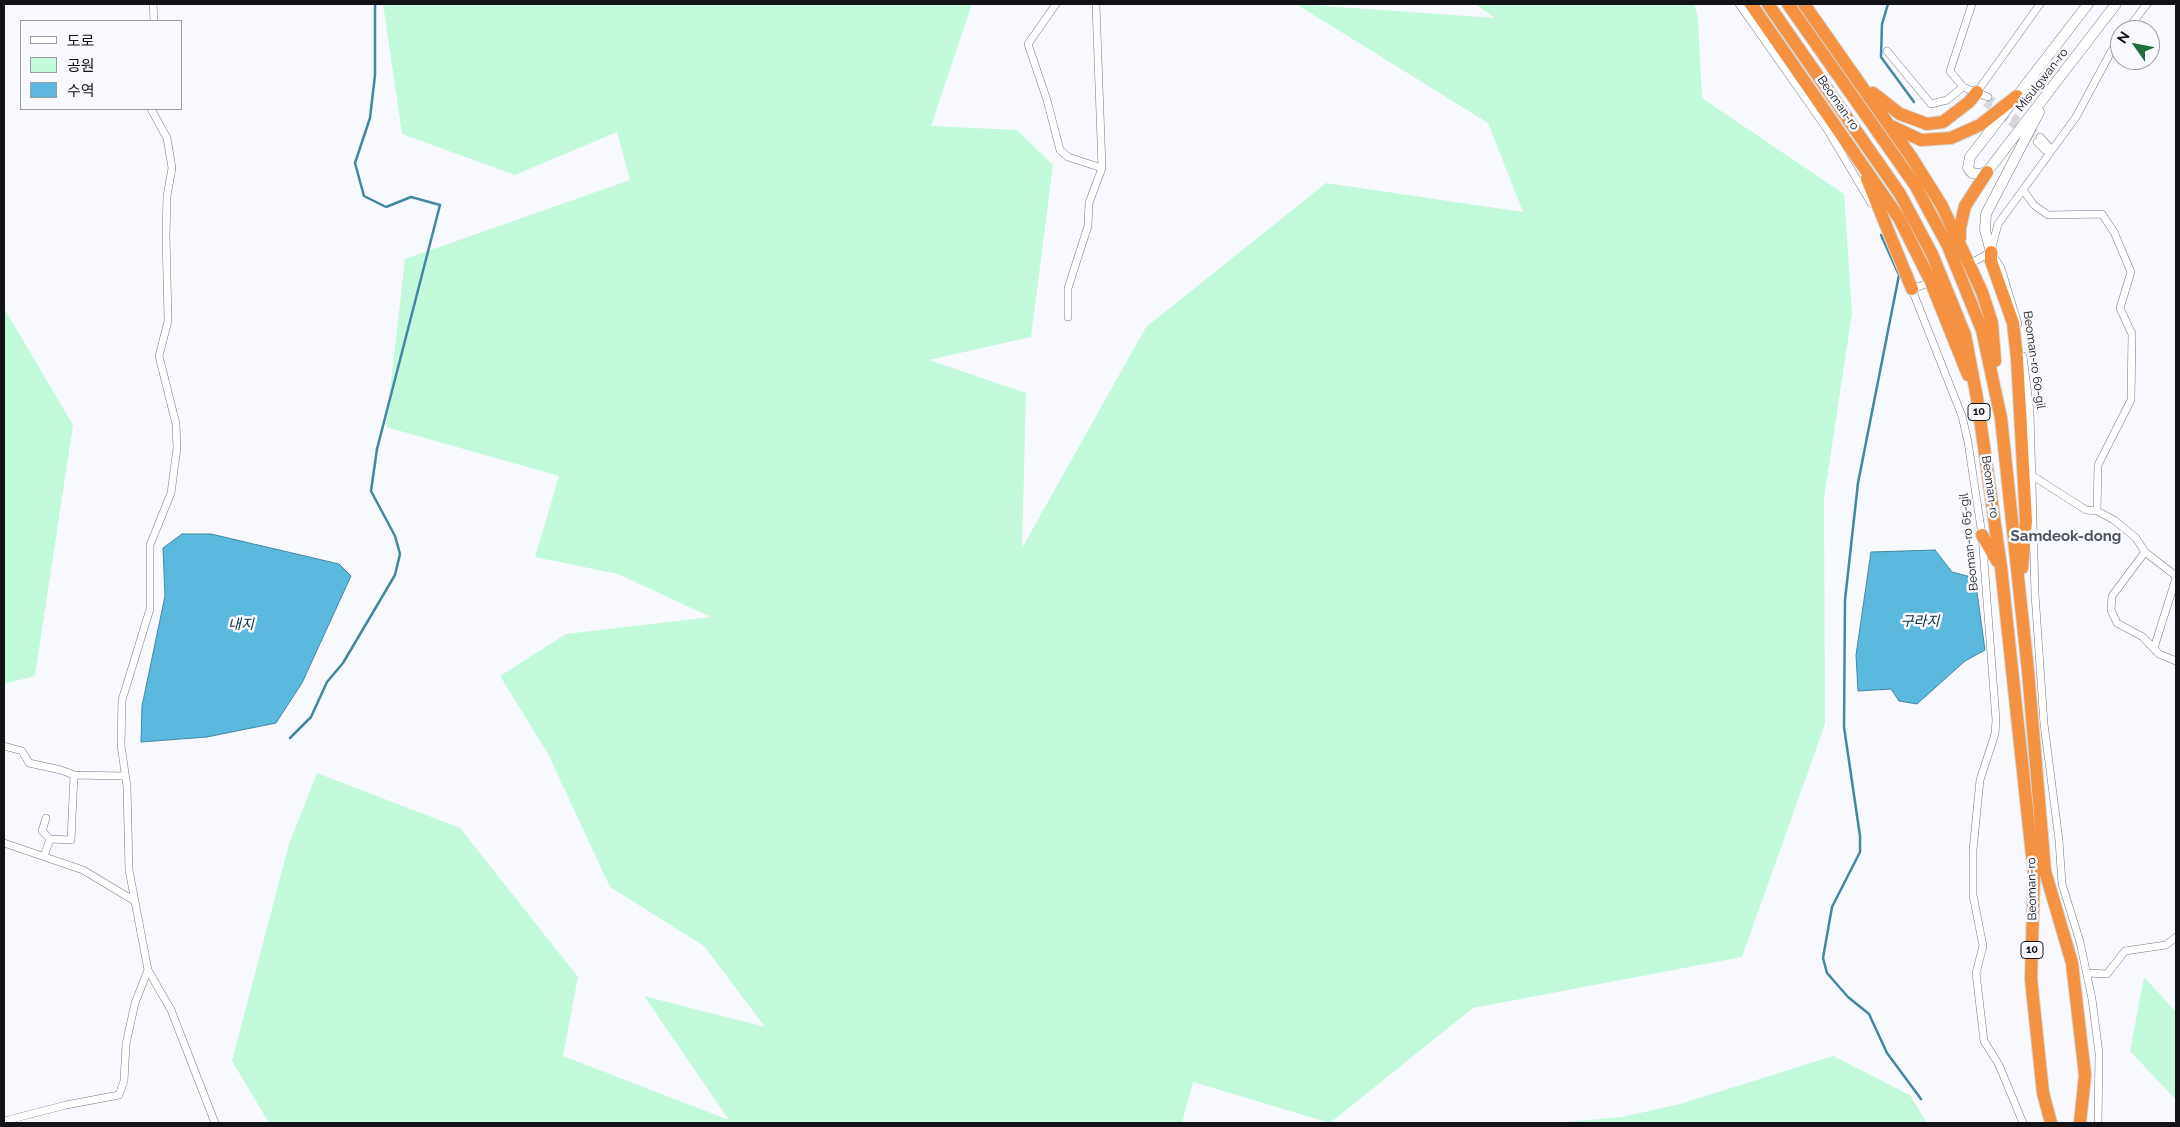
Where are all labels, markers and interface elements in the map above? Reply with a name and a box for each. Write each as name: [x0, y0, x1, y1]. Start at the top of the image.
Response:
legend: [20, 20, 182, 110]
north arrow: [2110, 20, 2160, 70]
text: N: [2114, 29, 2133, 46]
text: 도로: [67, 32, 95, 50]
street label: Misulgwan-ro: [2013, 46, 2071, 114]
text: 공원: [67, 57, 95, 75]
street label: Beoman-ro: [1814, 73, 1862, 133]
text: 수역: [67, 82, 95, 100]
street label: Beoman-ro 60-gil: [2020, 310, 2048, 410]
road number: 10: [1968, 404, 1990, 421]
street label: Beoman-ro: [1978, 455, 2002, 519]
street label: Beoman-ro 65-gil: [1957, 492, 1981, 592]
district label: Samdeok-dong: [2011, 527, 2121, 545]
water label: 구라지: [1901, 614, 1939, 630]
water label: 내지: [228, 617, 254, 633]
street label: Beoman-ro: [2024, 857, 2040, 921]
road number: 10: [2021, 942, 2043, 958]

